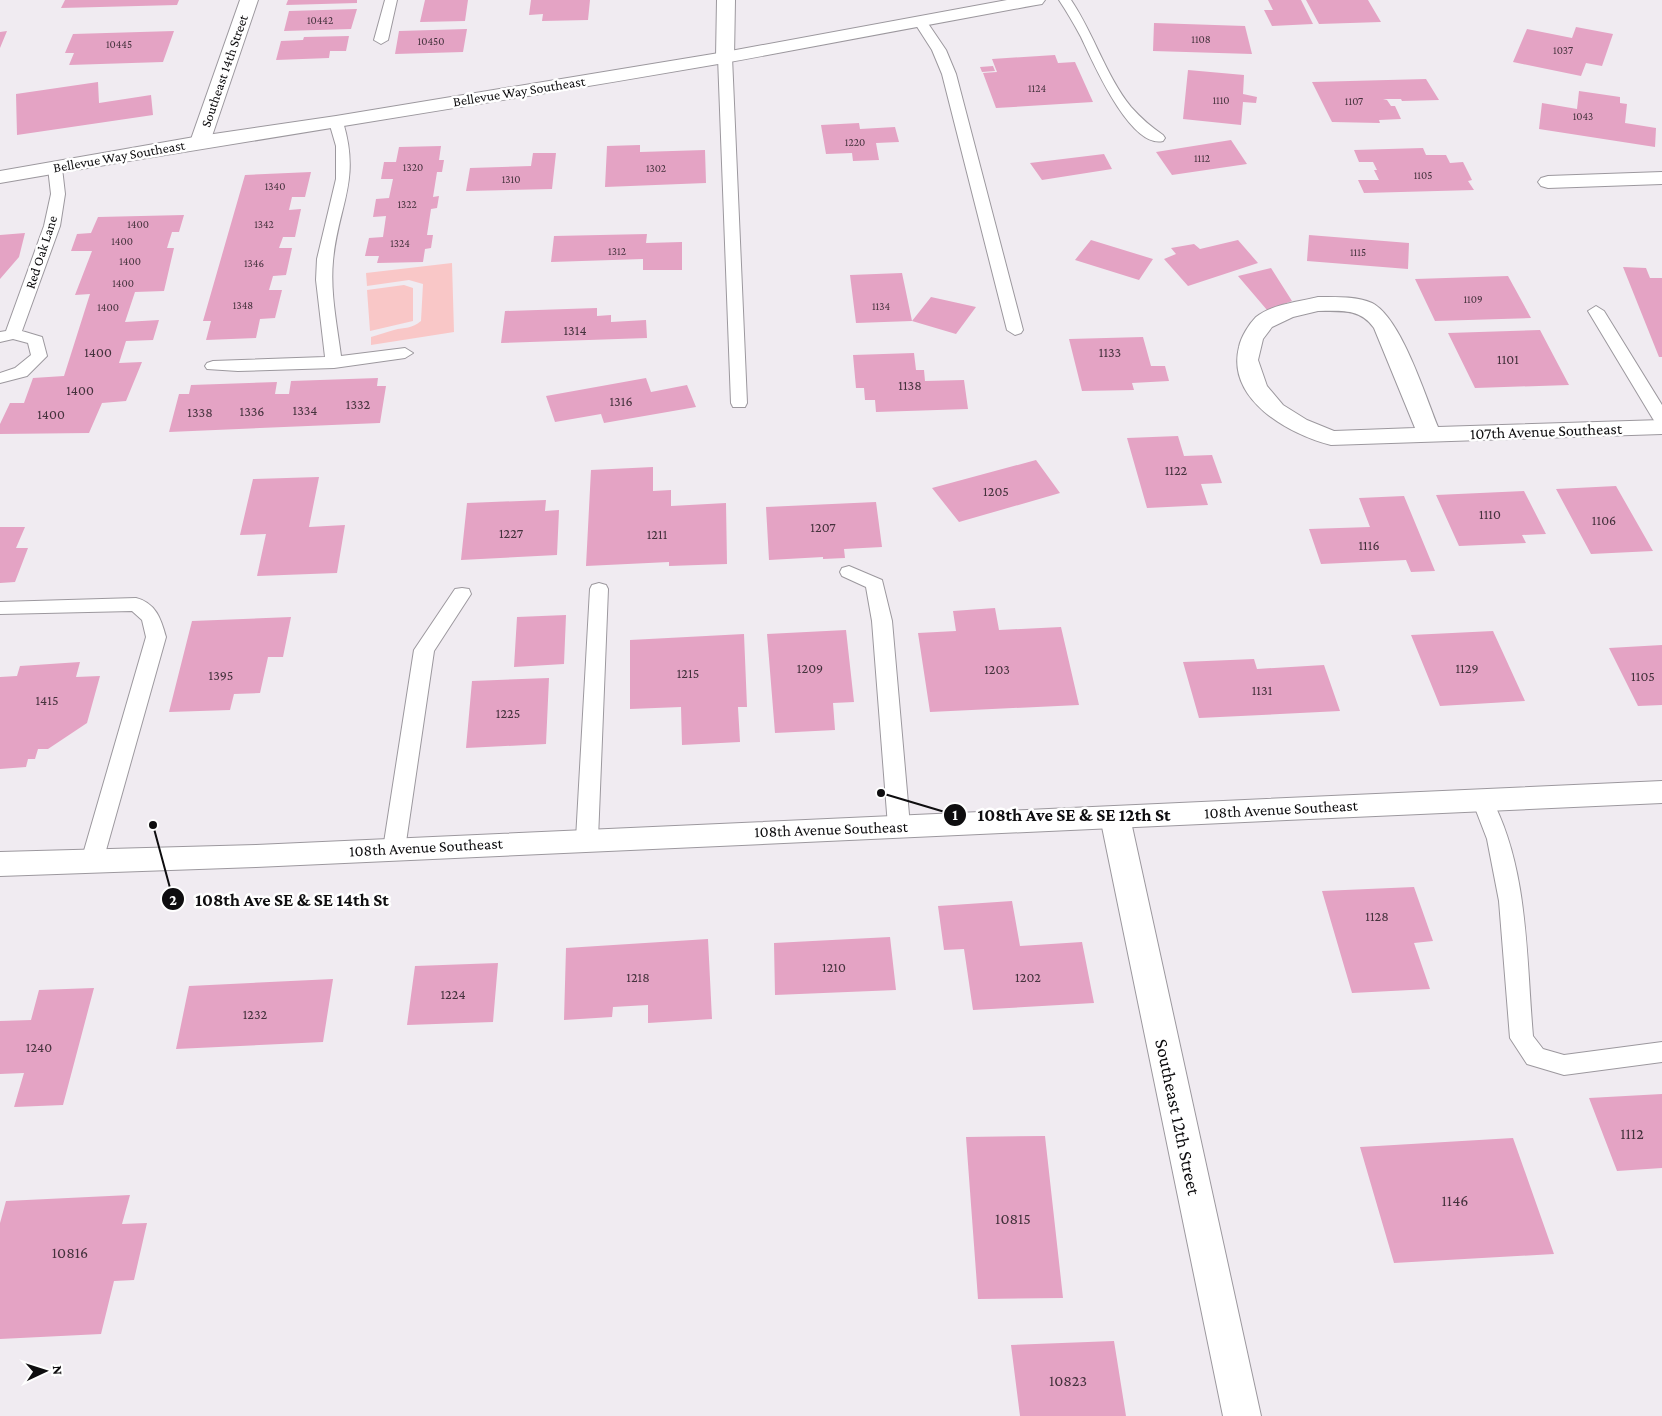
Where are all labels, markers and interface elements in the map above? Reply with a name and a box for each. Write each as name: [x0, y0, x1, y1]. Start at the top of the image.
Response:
street label: Southeast 14th Street: [197, 12, 251, 129]
house number: 10442: [307, 14, 333, 26]
house number: 1108: [1191, 33, 1211, 45]
house number: 10450: [418, 35, 444, 47]
house number: 10445: [106, 38, 132, 50]
house number: 1037: [1553, 44, 1573, 56]
street label: Bellevue Way Southeast: [452, 73, 587, 109]
house number: 1124: [1028, 82, 1046, 94]
house number: 1110: [1212, 94, 1230, 106]
house number: 1107: [1345, 95, 1363, 107]
house number: 1043: [1573, 110, 1593, 122]
street label: Bellevue Way Southeast: [52, 136, 186, 175]
house number: 1220: [845, 136, 865, 148]
house number: 1112: [1194, 152, 1210, 164]
house number: 1320: [403, 161, 423, 173]
house number: 1302: [646, 162, 666, 174]
house number: 1105: [1414, 169, 1432, 181]
house number: 1310: [502, 173, 520, 185]
house number: 1340: [265, 180, 285, 192]
house number: 1322: [397, 198, 417, 210]
street label: Red Oak Lane: [22, 213, 60, 291]
house number: 1400: [127, 218, 149, 230]
house number: 1342: [254, 218, 274, 230]
house number: 1400: [111, 235, 133, 247]
house number: 1324: [390, 237, 410, 249]
house number: 1312: [608, 245, 626, 257]
house number: 1115: [1350, 246, 1366, 258]
house number: 1400: [119, 255, 141, 267]
house number: 1346: [244, 257, 264, 269]
house number: 1400: [112, 277, 134, 289]
house number: 1109: [1463, 293, 1483, 305]
house number: 1348: [233, 299, 253, 311]
house number: 1134: [872, 300, 890, 312]
house number: 1400: [97, 301, 119, 313]
house number: 1314: [563, 322, 587, 338]
house number: 1400: [84, 344, 112, 360]
house number: 1133: [1099, 344, 1121, 360]
house number: 1101: [1497, 351, 1519, 367]
house number: 1138: [898, 377, 922, 393]
house number: 1400: [66, 382, 94, 398]
house number: 1316: [609, 393, 633, 409]
house number: 1332: [346, 396, 371, 412]
house number: 1334: [292, 402, 318, 418]
house number: 1336: [240, 403, 264, 419]
house number: 1338: [187, 404, 213, 420]
house number: 1400: [37, 406, 65, 422]
street label: 107th Avenue Southeast: [1470, 420, 1623, 442]
house number: 1122: [1165, 462, 1188, 478]
house number: 1205: [983, 483, 1009, 499]
house number: 1110: [1479, 506, 1501, 522]
house number: 1106: [1592, 512, 1616, 528]
house number: 1207: [810, 519, 836, 535]
house number: 1227: [499, 525, 524, 541]
house number: 1211: [647, 526, 668, 542]
house number: 1116: [1358, 537, 1380, 553]
house number: 1209: [797, 660, 823, 676]
house number: 1129: [1455, 660, 1479, 676]
house number: 1203: [984, 661, 1010, 677]
house number: 1215: [677, 665, 699, 681]
house number: 1395: [209, 667, 233, 683]
house number: 1105: [1631, 668, 1655, 684]
house number: 1131: [1252, 682, 1273, 698]
house number: 1415: [35, 692, 59, 708]
house number: 1225: [496, 705, 520, 721]
street label: 108th Avenue Southeast: [1204, 796, 1359, 822]
callout: 108th Ave SE & SE 12th St: [943, 798, 1181, 831]
text: 108th Ave SE & SE 12th St: [977, 805, 1171, 825]
text: 1: [952, 807, 958, 823]
street label: 108th Avenue Southeast: [754, 818, 909, 840]
street label: 108th Avenue Southeast: [349, 834, 504, 860]
callout: 108th Ave SE & SE 14th St: [160, 883, 399, 916]
text: 108th Ave SE & SE 14th St: [195, 890, 389, 910]
text: 2: [169, 892, 177, 908]
house number: 1128: [1365, 908, 1389, 924]
house number: 1210: [822, 959, 846, 975]
house number: 1218: [626, 969, 650, 985]
house number: 1202: [1015, 969, 1041, 985]
house number: 1224: [440, 986, 466, 1002]
house number: 1232: [243, 1006, 268, 1022]
street label: Southeast 12th Street: [1151, 1037, 1205, 1198]
house number: 1240: [26, 1039, 52, 1055]
house number: 1112: [1620, 1125, 1644, 1142]
house number: 1146: [1442, 1192, 1468, 1209]
house number: 10815: [995, 1210, 1031, 1227]
house number: 10816: [52, 1244, 88, 1261]
north arrow: [20, 1346, 70, 1396]
text: N: [50, 1365, 66, 1376]
house number: 10823: [1049, 1372, 1087, 1389]

